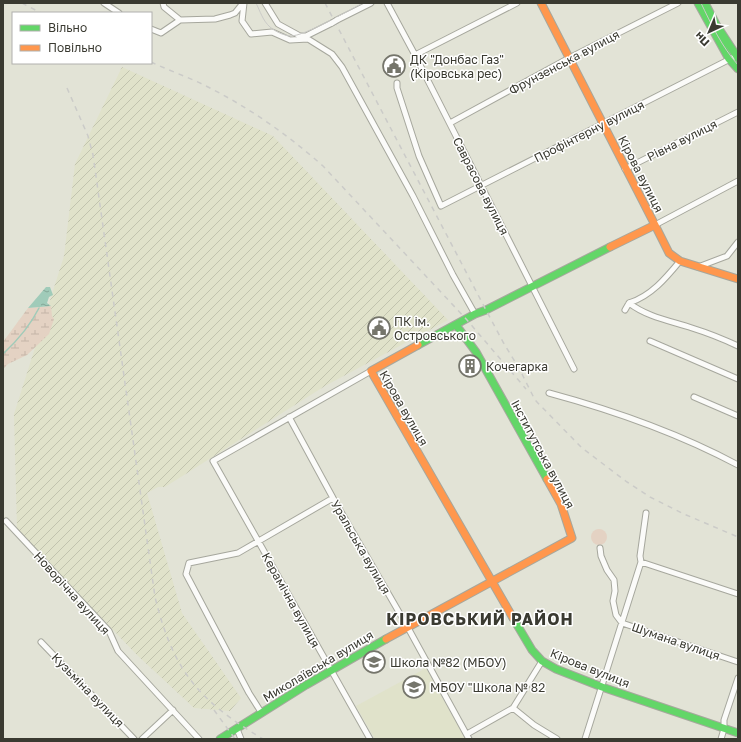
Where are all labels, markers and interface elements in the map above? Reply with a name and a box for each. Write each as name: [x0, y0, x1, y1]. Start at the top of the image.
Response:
legend: [12, 12, 152, 64]
north arrow: [689, 12, 729, 52]
text: Вільно: [48, 20, 87, 35]
street label: Фрунзенська вулиця: [506, 26, 622, 98]
text: Пн: [692, 29, 712, 49]
text: Повільно: [48, 40, 102, 55]
place label: ДК "Донбас Газ" (Кіровська рес): [410, 52, 504, 81]
public building icon: ДК "Донбас Газ" (Кіровська рес): [381, 53, 407, 79]
street label: Профінтерну вулиця: [531, 97, 647, 165]
street label: Рівна вулиця: [644, 116, 720, 164]
street label: Кірова вулиця: [615, 133, 667, 215]
street label: Саврасова вулиця: [450, 135, 512, 237]
place label: ПК ім. Островського: [394, 314, 476, 343]
public building icon: ПК ім. Островського: [366, 315, 392, 341]
building icon: Кочегарка: [457, 353, 483, 379]
place label: Кочегарка: [486, 359, 548, 374]
street label: Кірова вулиця: [376, 368, 432, 448]
street label: Інститутська вулиця: [508, 397, 578, 511]
street label: Уральська вулиця: [328, 497, 394, 597]
street label: Новорічна вулиця: [31, 548, 113, 638]
street label: Керамічна вулиця: [259, 550, 323, 650]
district label: КІРОВСЬКИЙ РАЙОН: [386, 609, 574, 629]
street label: Шумана вулиця: [630, 619, 722, 663]
street label: Миколаївська вулиця: [260, 627, 376, 705]
street label: Кірова вулиця: [548, 645, 632, 691]
school or university icon: Школа №82 (МБОУ): [361, 649, 387, 675]
street label: Кузьміна вулиця: [49, 650, 127, 730]
place label: Школа №82 (МБОУ): [390, 655, 507, 670]
school or university icon: МБОУ "Школа № 82: [401, 674, 427, 700]
place label: МБОУ "Школа № 82: [430, 680, 545, 695]

